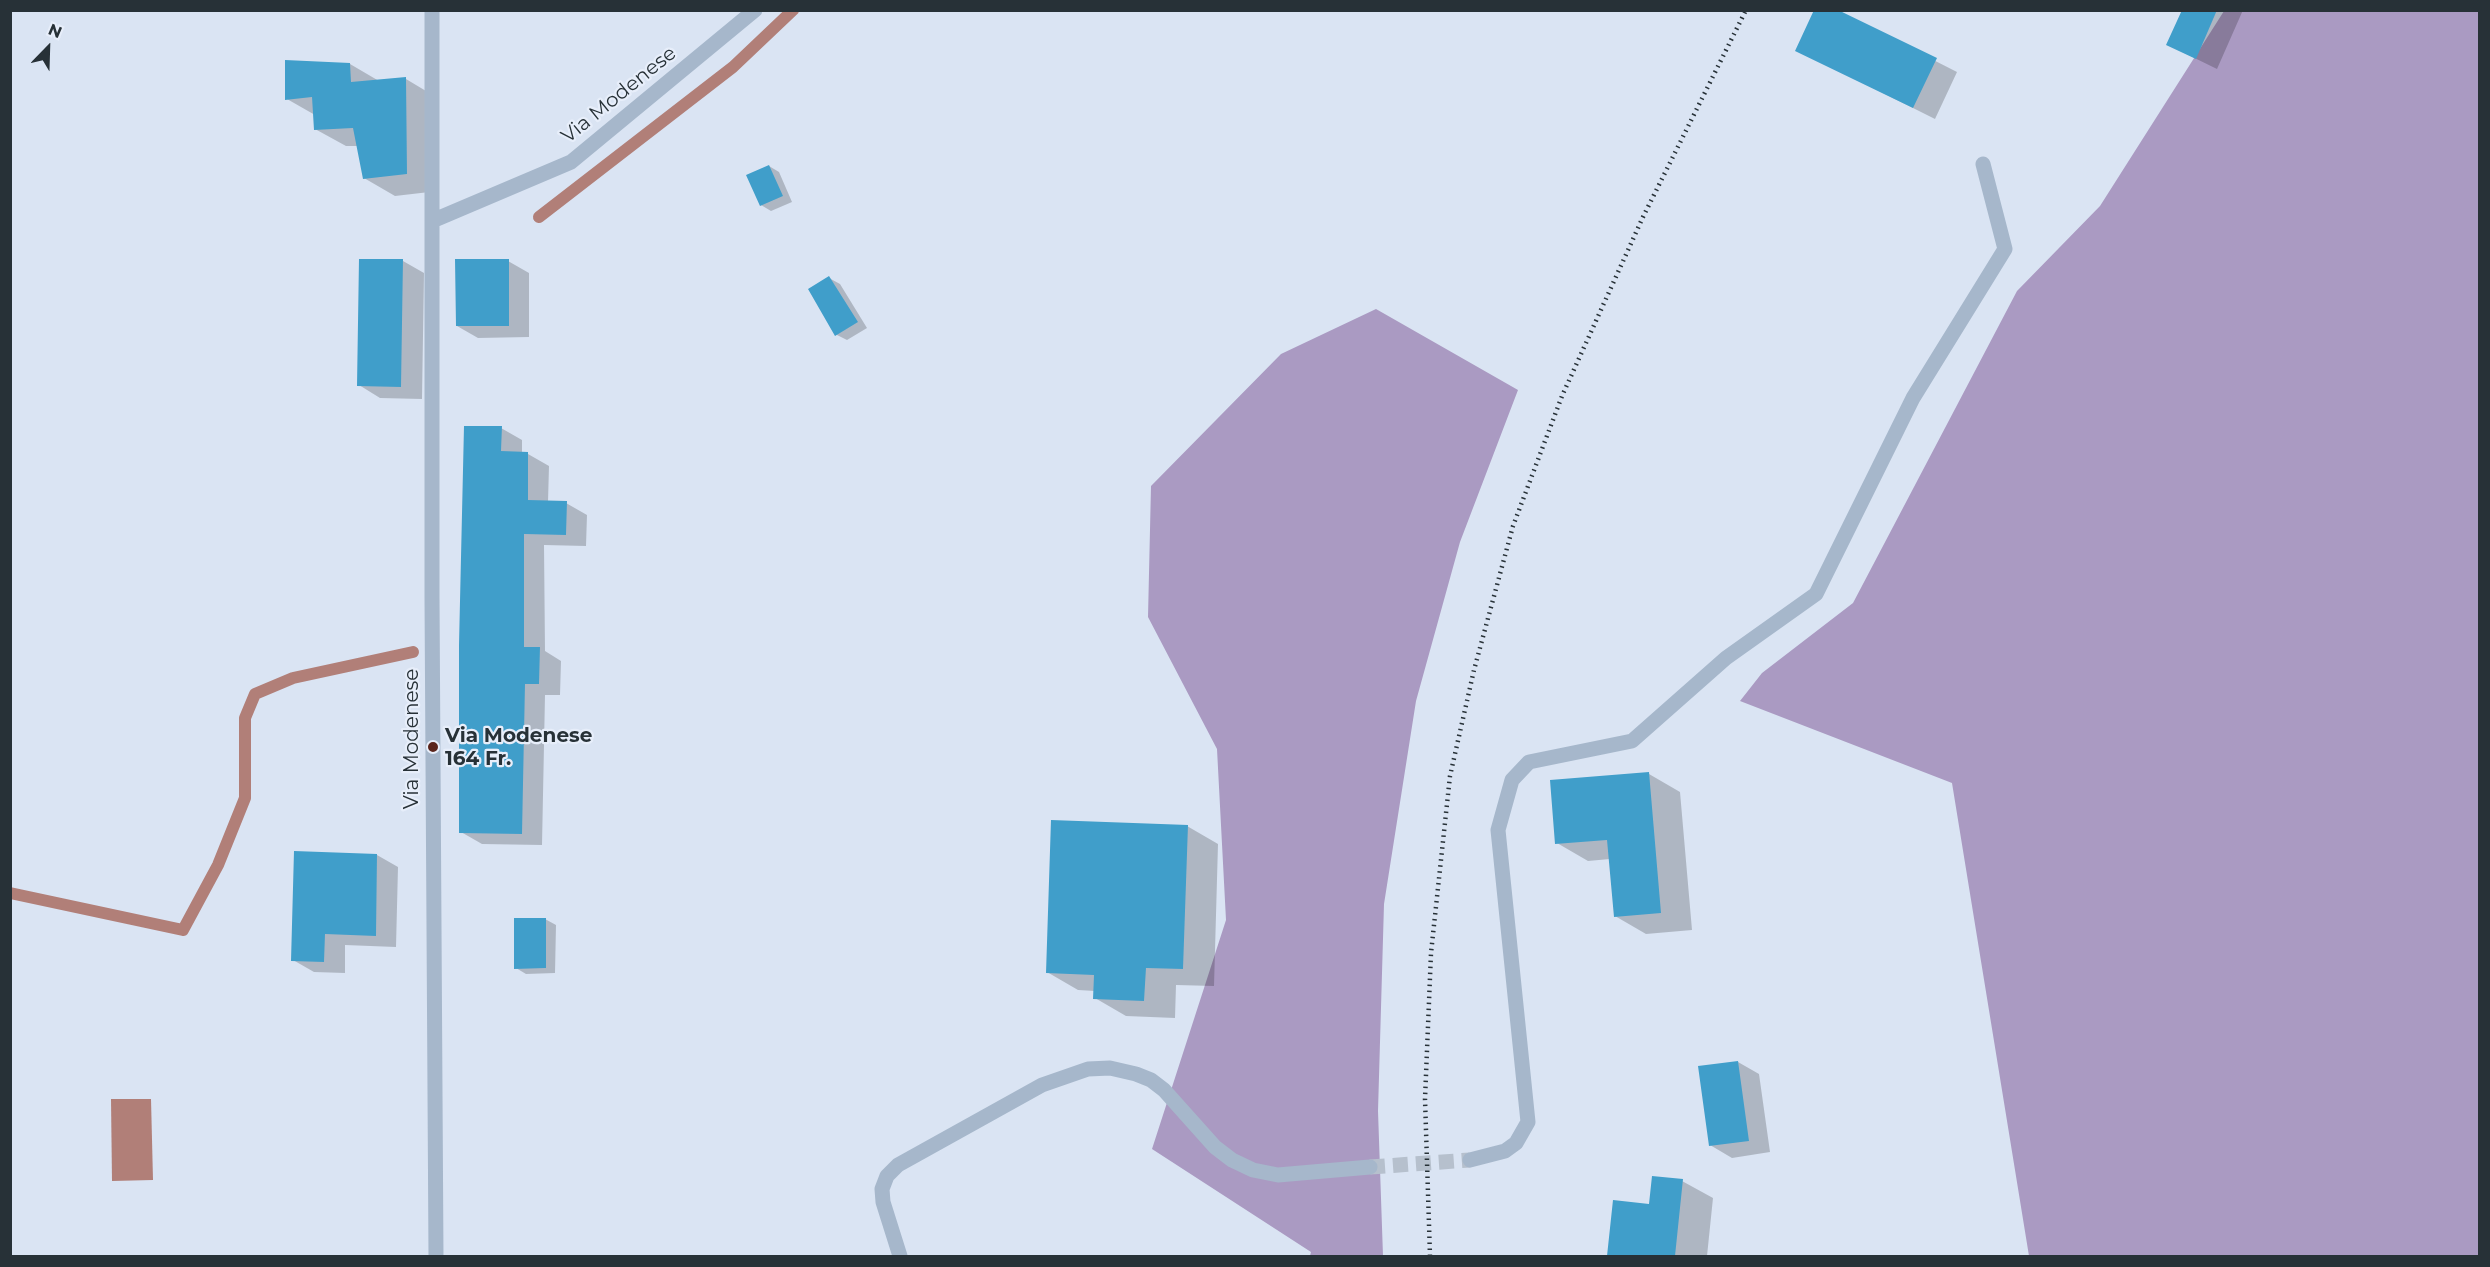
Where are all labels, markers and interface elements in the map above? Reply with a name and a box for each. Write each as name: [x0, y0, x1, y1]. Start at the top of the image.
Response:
north arrow: [18, 18, 78, 78]
text: N: [46, 20, 65, 42]
street label: Via Modenese: [557, 41, 681, 149]
street label: Via Modenese: [400, 669, 424, 809]
place label: Via Modenese 164 Fr.: [445, 724, 592, 771]
marker: Via Modenese 164 Fr.: [426, 740, 440, 754]

